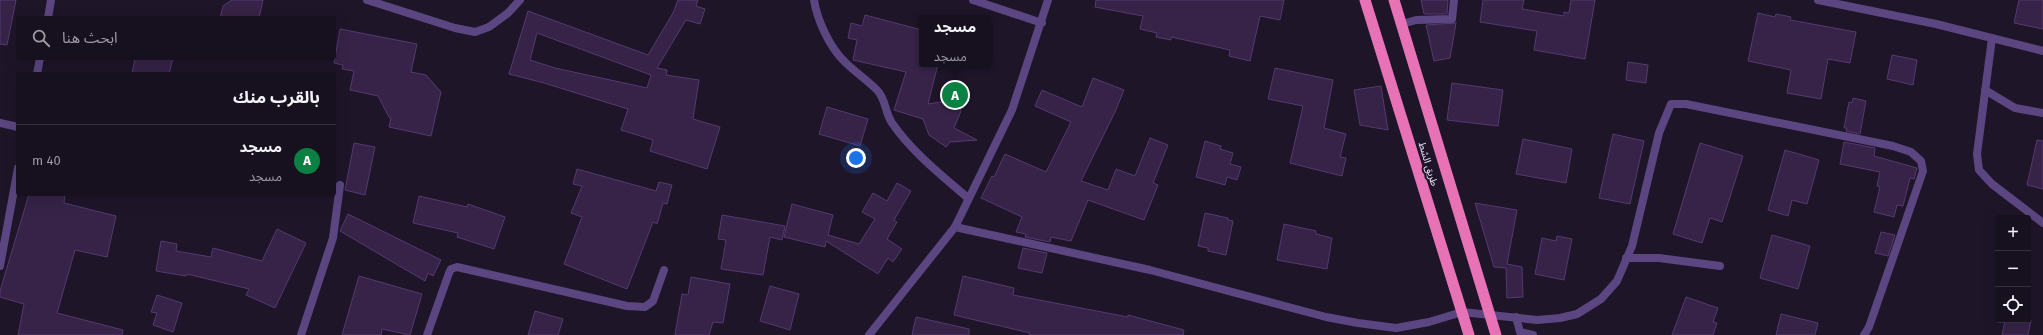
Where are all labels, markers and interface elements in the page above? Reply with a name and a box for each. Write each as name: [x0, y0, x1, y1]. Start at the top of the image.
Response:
popup: [919, 15, 991, 67]
search box: [16, 16, 336, 60]
text: مسجد: [934, 18, 976, 36]
icon: search: [30, 27, 52, 49]
text: ابحث هنا: [62, 29, 118, 47]
text: مسجد: [934, 49, 967, 64]
pin: A: [942, 80, 968, 110]
text: بالقرب منك: [233, 87, 320, 108]
text: مسجد: [240, 138, 282, 156]
street label: طريق الشط: [1416, 140, 1441, 188]
your location: [846, 148, 866, 168]
text: 40 m: [32, 153, 61, 168]
text: A: [303, 153, 311, 168]
text: مسجد: [249, 169, 282, 184]
map controls: [1995, 215, 2031, 323]
button: +: [1995, 215, 2031, 251]
button: −: [1995, 251, 2031, 287]
button: locate: [1995, 287, 2031, 323]

